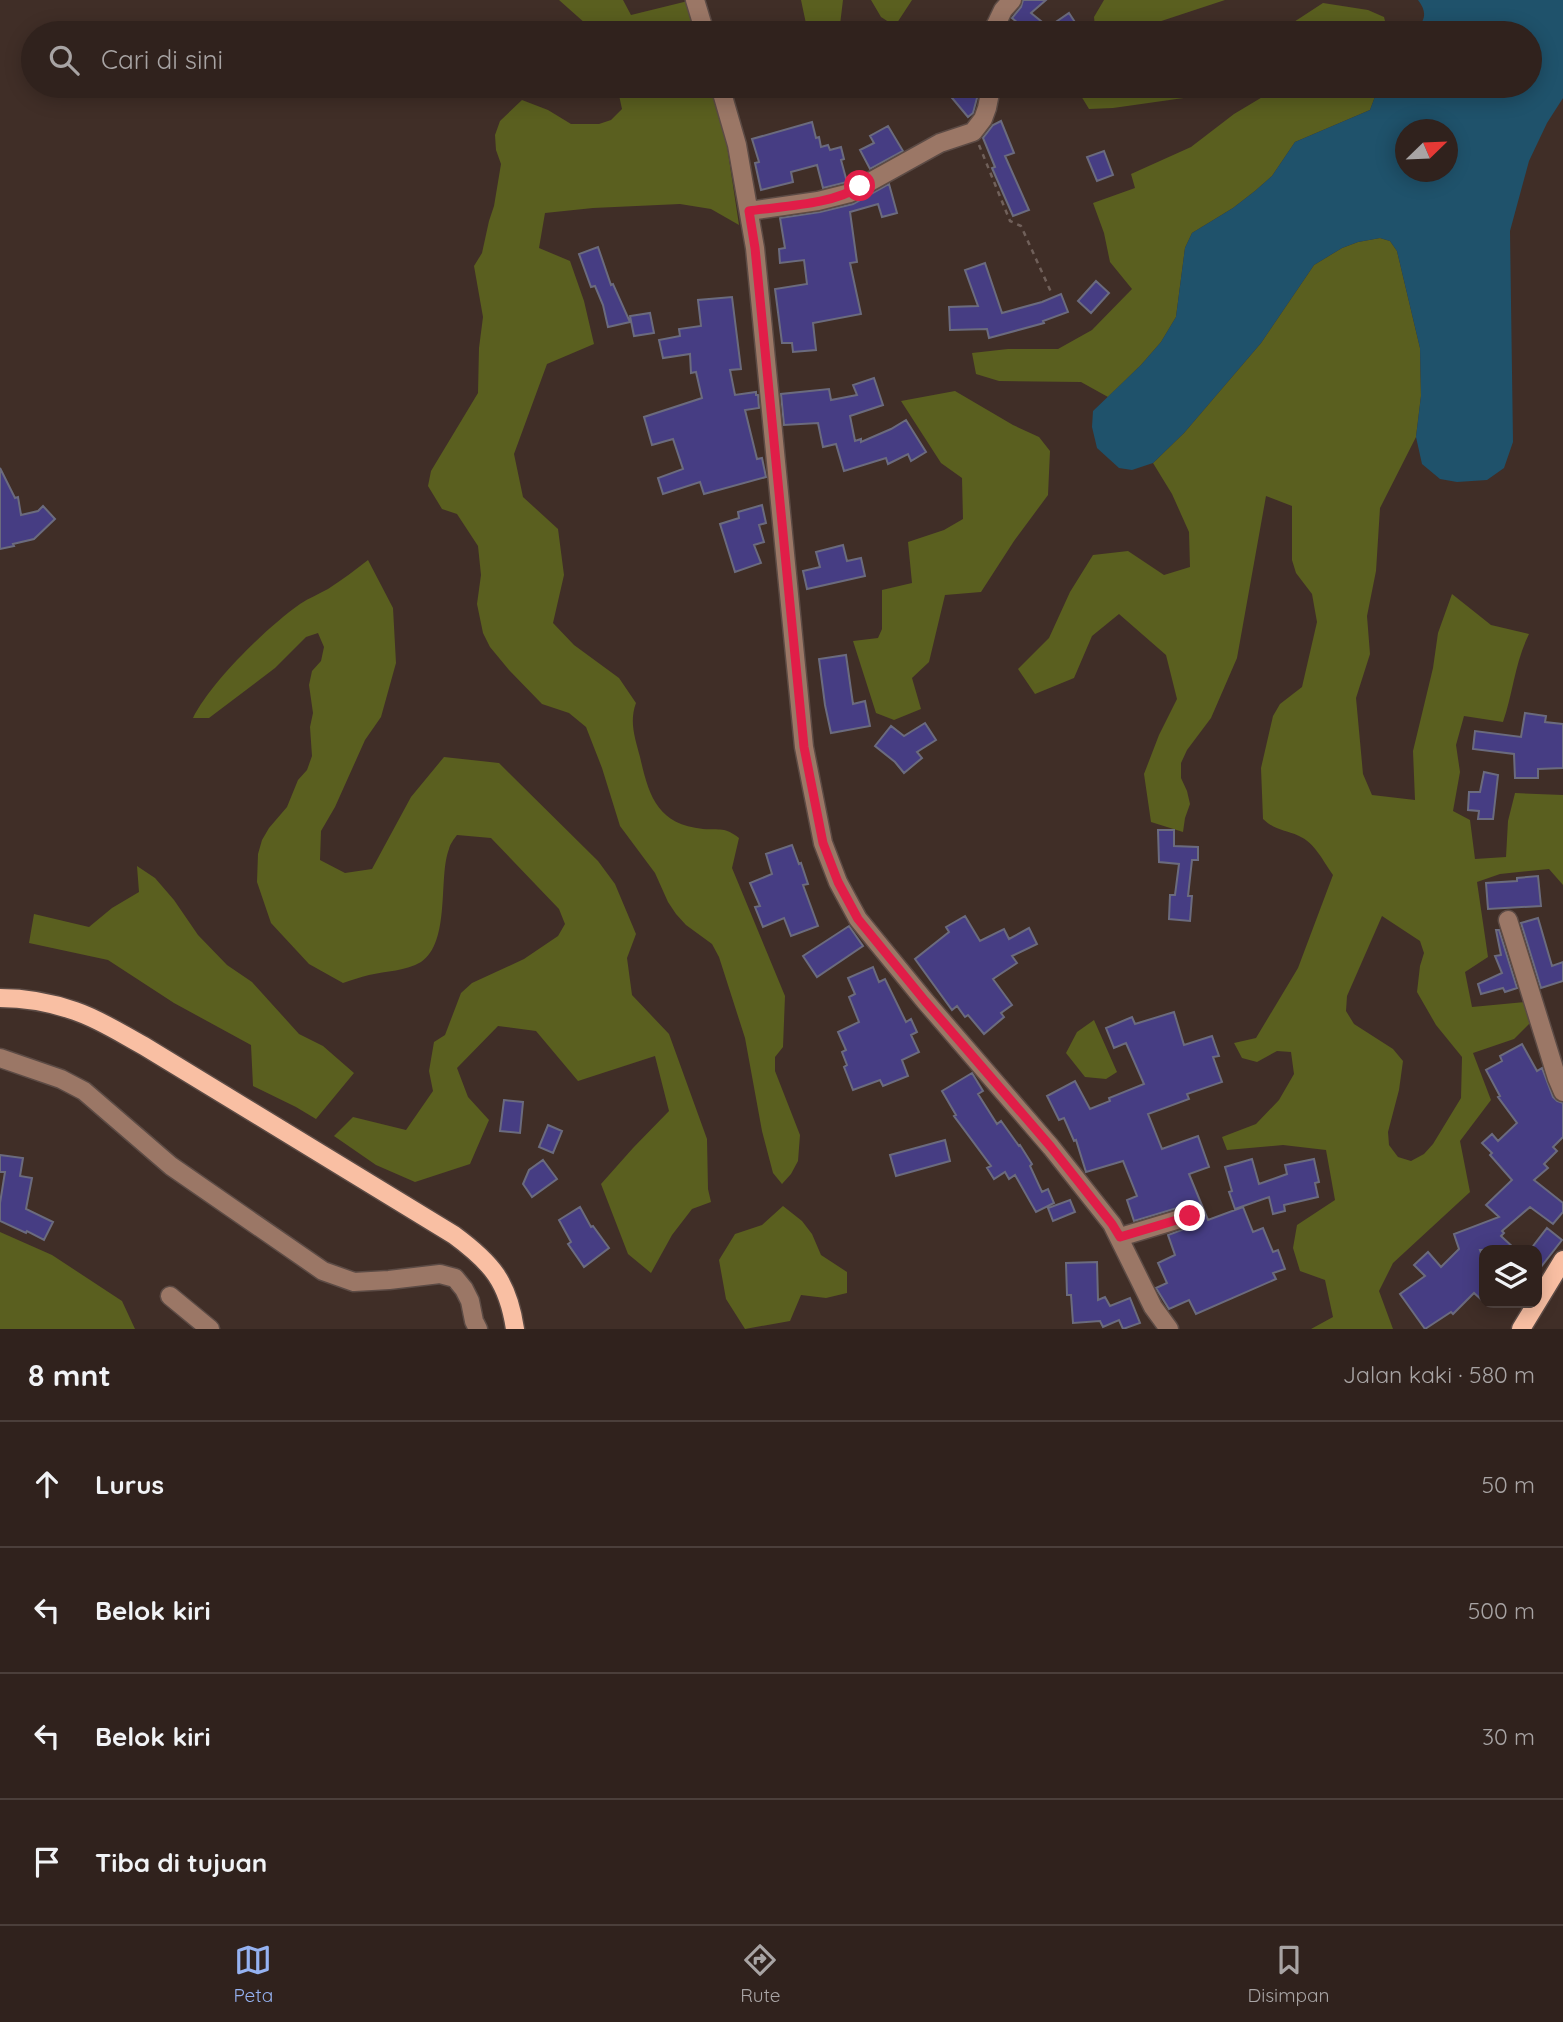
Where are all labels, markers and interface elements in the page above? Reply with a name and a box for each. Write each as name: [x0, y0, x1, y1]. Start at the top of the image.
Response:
search box: [21, 21, 1542, 98]
icon: search: [45, 41, 83, 79]
text: Cari di sini: [101, 43, 223, 76]
north arrow: [1395, 119, 1458, 182]
route start: [844, 170, 875, 201]
route end: [1174, 1200, 1205, 1231]
map controls: [1479, 1245, 1542, 1308]
button: layers: [1479, 1245, 1542, 1308]
text: 8 mnt: [28, 1356, 111, 1394]
text: Jalan kaki · 580 m: [1343, 1360, 1535, 1389]
icon: ahead: [28, 1465, 66, 1503]
text: Lurus: [95, 1468, 164, 1501]
text: 50 m: [1482, 1470, 1535, 1499]
icon: left: [28, 1591, 66, 1629]
text: Belok kiri: [95, 1594, 211, 1627]
text: 500 m: [1468, 1596, 1535, 1625]
icon: left: [28, 1717, 66, 1755]
text: Belok kiri: [95, 1720, 211, 1753]
text: 30 m: [1482, 1722, 1535, 1751]
icon: arrive: [28, 1843, 66, 1881]
text: Tiba di tujuan: [95, 1846, 267, 1879]
tab: Peta: [233, 1941, 273, 2007]
tab: Rute: [740, 1941, 781, 2007]
tab: Disimpan: [1247, 1941, 1330, 2007]

